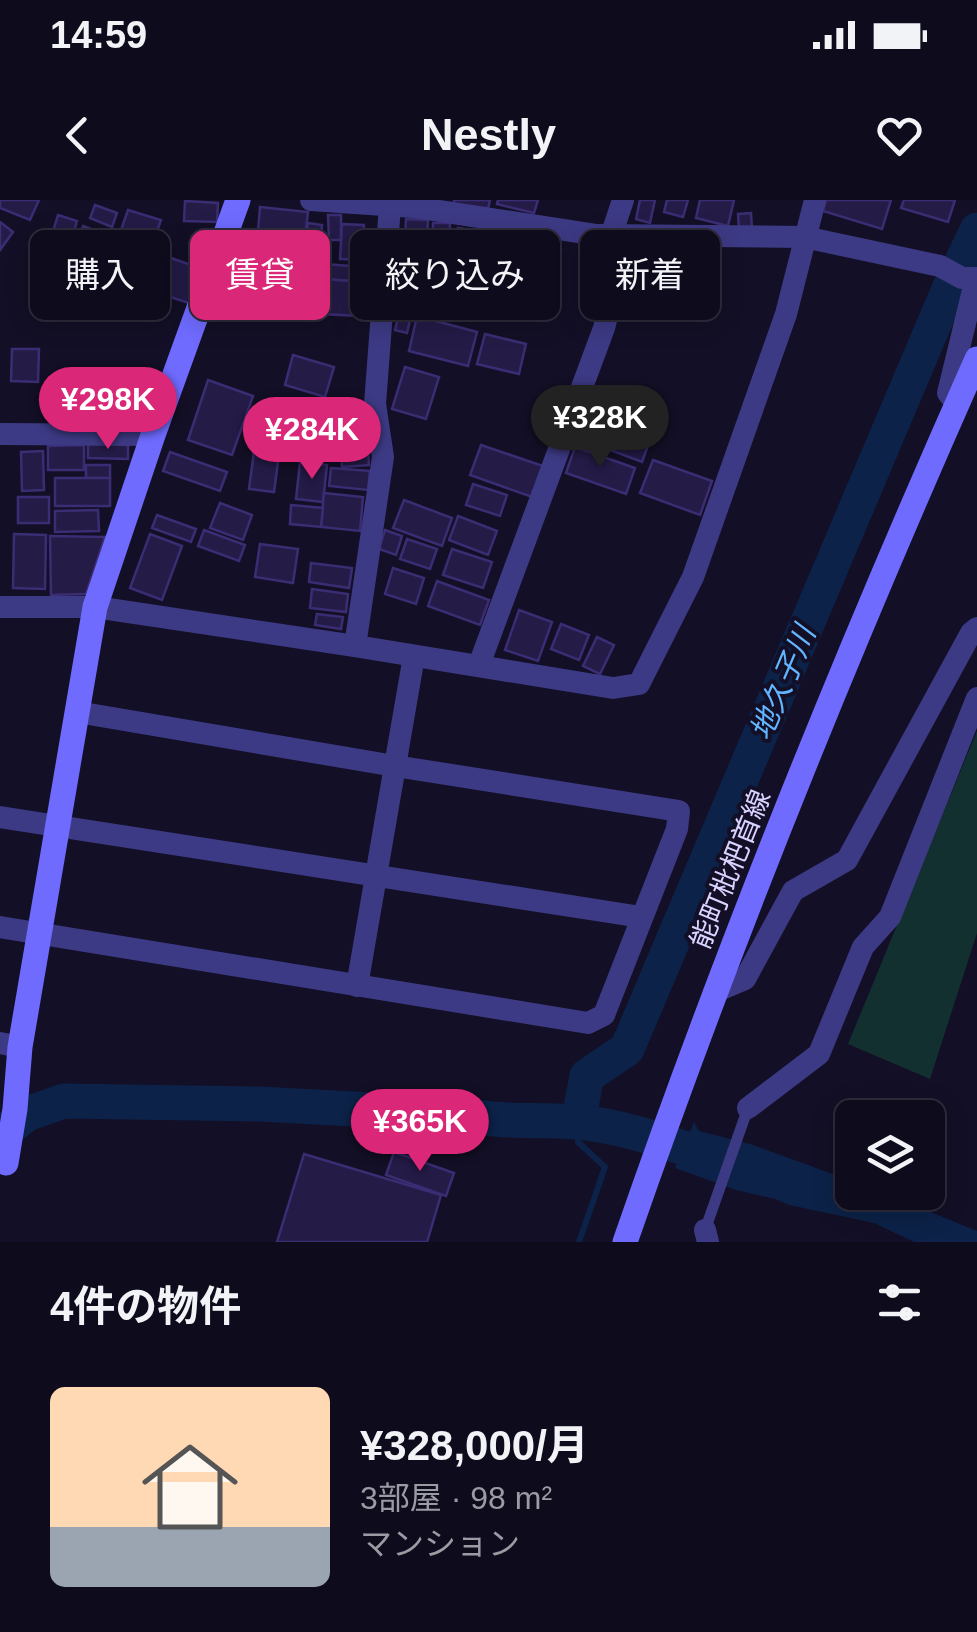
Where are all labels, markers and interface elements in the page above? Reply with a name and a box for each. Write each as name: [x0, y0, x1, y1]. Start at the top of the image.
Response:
text: 14:59: [50, 14, 147, 56]
icon: back: [50, 108, 105, 163]
icon: heart: [872, 108, 927, 163]
text: Nestly: [421, 109, 556, 160]
chip: 購入: [30, 230, 170, 320]
chip: 賃貸: [190, 230, 330, 320]
chip: 絞り込み: [350, 230, 560, 320]
chip: 新着: [580, 230, 720, 320]
pin: ¥298K: [38, 367, 178, 452]
text: ¥298K: [61, 381, 155, 417]
pin: ¥328K: [530, 385, 670, 470]
pin: ¥284K: [242, 397, 382, 482]
text: ¥328K: [553, 399, 647, 435]
text: ¥284K: [265, 411, 359, 447]
water label: 地久子川: [744, 618, 822, 744]
street label: 能町枇杷首線: [685, 785, 776, 953]
pin: ¥365K: [350, 1089, 490, 1174]
map controls: [835, 1100, 945, 1210]
button: layers: [835, 1100, 945, 1210]
text: ¥365K: [373, 1103, 467, 1139]
icon: filters: [872, 1275, 927, 1330]
text: 4件の物件: [50, 1283, 241, 1330]
text: ¥328,000/月: [360, 1422, 589, 1469]
icon: home: [130, 1427, 250, 1547]
text: 3部屋 · 98 m²: [360, 1480, 552, 1516]
text: マンション: [360, 1526, 520, 1562]

